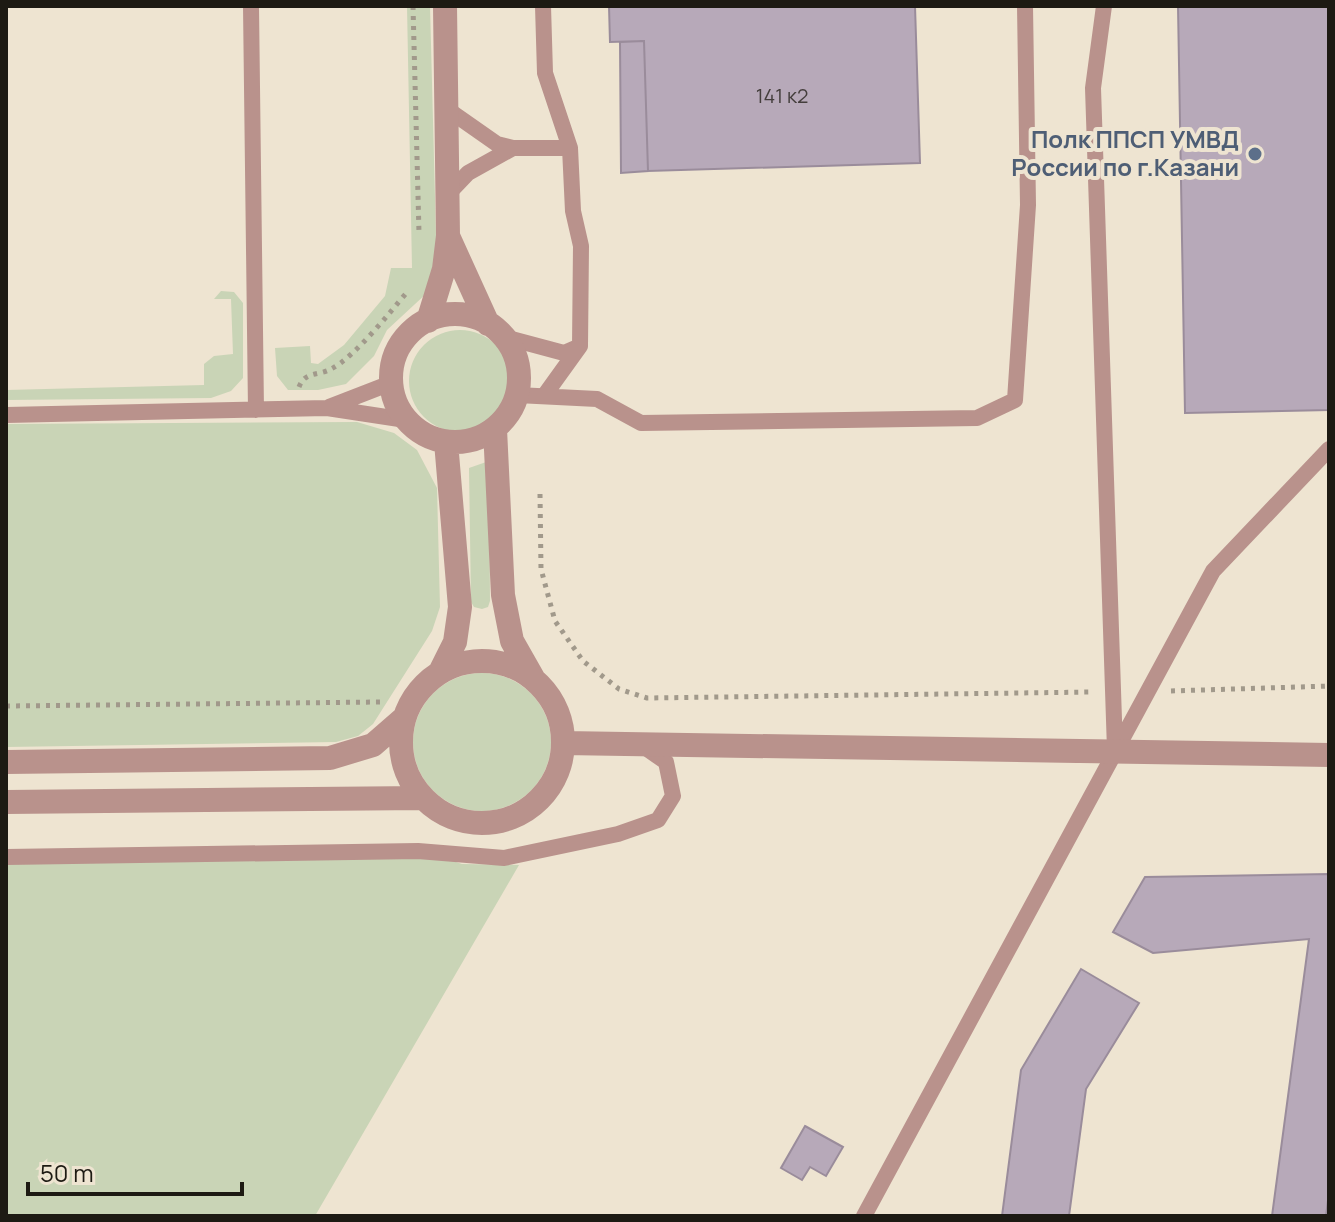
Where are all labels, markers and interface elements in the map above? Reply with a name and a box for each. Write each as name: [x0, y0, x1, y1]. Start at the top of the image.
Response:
house number: 141 к2: [756, 82, 808, 109]
place label: Полк ППСП УМВД России по г.Казани: [1011, 122, 1239, 183]
marker: Полк ППСП УМВД России по г.Казани: [1246, 145, 1264, 163]
scale bar: [28, 1146, 242, 1196]
text: 50 m: [40, 1156, 94, 1189]

